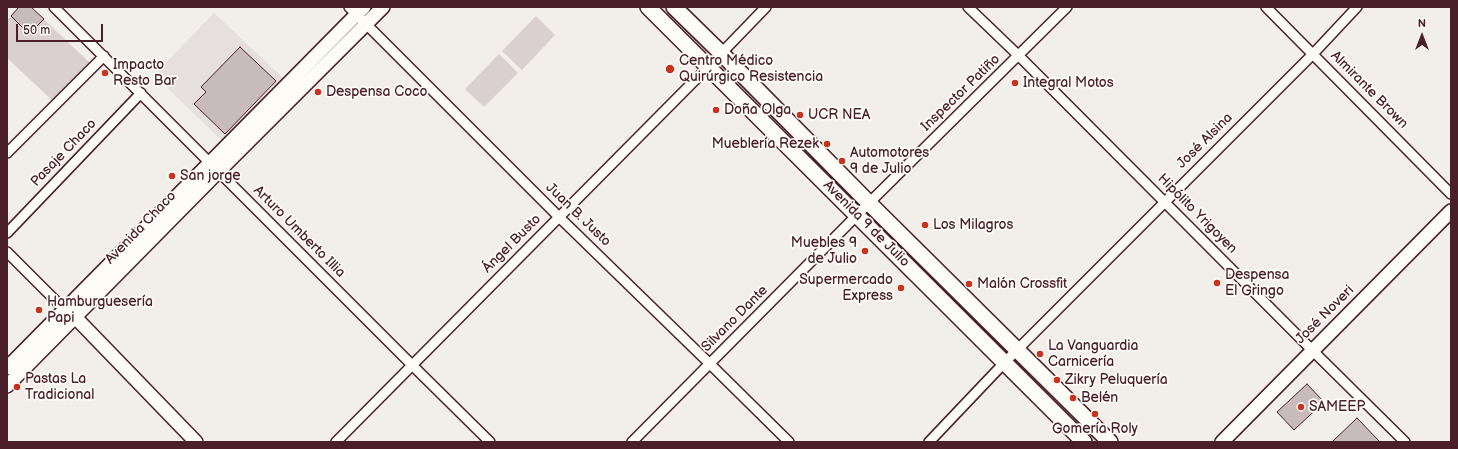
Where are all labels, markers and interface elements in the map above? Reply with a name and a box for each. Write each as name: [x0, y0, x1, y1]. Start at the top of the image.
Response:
scale bar: [18, 16, 105, 42]
north arrow: [1402, 16, 1442, 56]
text: N: [1418, 17, 1426, 30]
text: 50 m: [23, 23, 50, 38]
street label: Almirante Brown: [1327, 48, 1411, 132]
street label: Inspector Patiño: [918, 51, 1004, 135]
place label: Centro Médico Quirúrgico Resistencia: [679, 53, 823, 86]
place label: Impacto Resto Bar: [113, 57, 176, 90]
marker: Centro Médico Quirúrgico Resistencia: [664, 63, 676, 75]
marker: Impacto Resto Bar: [100, 68, 110, 78]
place label: Integral Motos: [1023, 75, 1114, 91]
marker: Integral Motos: [1010, 78, 1020, 88]
place label: Despensa Coco: [326, 84, 427, 100]
marker: Despensa Coco: [313, 87, 323, 97]
place label: Doña Olga: [724, 102, 791, 118]
marker: Doña Olga: [711, 105, 721, 115]
place label: UCR NEA: [808, 107, 870, 123]
marker: UCR NEA: [795, 110, 805, 120]
street label: José Alsina: [1174, 110, 1236, 172]
street label: Pasaje Chaco: [28, 116, 100, 190]
place label: Mueblería Rezek: [712, 136, 819, 152]
marker: Mueblería Rezek: [822, 139, 832, 149]
place label: Automotores 9 de Julio: [850, 145, 929, 178]
marker: Automotores 9 de Julio: [837, 156, 847, 166]
place label: San jorge: [180, 168, 241, 184]
marker: San jorge: [167, 171, 177, 181]
street label: Hipólito Yrigoyen: [1154, 171, 1240, 257]
street label: Avenida 9 de Julio: [819, 177, 913, 271]
street label: Juan B. Justo: [542, 180, 614, 250]
street label: Arturo Umberto Illia: [250, 183, 348, 281]
street label: Avenida Chaco: [102, 188, 180, 268]
street label: Ángel Busto: [479, 211, 545, 277]
place label: Los Milagros: [933, 217, 1013, 233]
marker: Los Milagros: [920, 220, 930, 230]
place label: Muebles 9 de Julio: [791, 235, 857, 268]
marker: Muebles 9 de Julio: [860, 246, 870, 256]
place label: Despensa El Gringo: [1225, 267, 1289, 300]
place label: Supermercado Express: [799, 272, 893, 304]
place label: Malón Crossfit: [977, 276, 1067, 292]
marker: Despensa El Gringo: [1212, 278, 1222, 288]
marker: Malón Crossfit: [964, 279, 974, 289]
street label: Silvano Dante: [698, 282, 772, 356]
street label: José Noveri: [1292, 282, 1358, 348]
marker: Supermercado Express: [896, 283, 906, 293]
place label: Hamburguesería Papi: [47, 294, 153, 326]
marker: Hamburguesería Papi: [34, 305, 44, 315]
place label: La Vanguardia Carnicería: [1048, 338, 1139, 370]
marker: La Vanguardia Carnicería: [1035, 349, 1045, 359]
place label: Pastas La Tradicional: [25, 371, 94, 404]
place label: Zikry Peluquería: [1065, 372, 1168, 388]
marker: Zikry Peluquería: [1052, 375, 1062, 385]
marker: Pastas La Tradicional: [12, 382, 22, 392]
place label: Belén: [1081, 390, 1118, 406]
marker: Belén: [1068, 393, 1078, 403]
place label: SAMEEP: [1309, 399, 1365, 415]
marker: SAMEEP: [1296, 402, 1306, 412]
marker: Gomería Roly: [1090, 409, 1100, 419]
place label: Gomería Roly: [1052, 421, 1138, 437]

